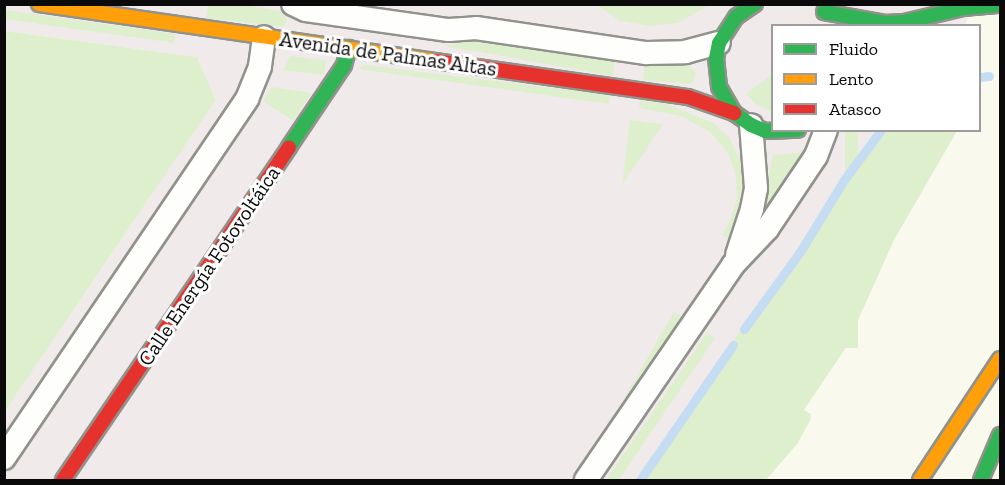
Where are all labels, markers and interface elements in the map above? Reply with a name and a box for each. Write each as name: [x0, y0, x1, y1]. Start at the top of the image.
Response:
legend: [771, 24, 981, 132]
street label: Avenida de Palmas Altas: [278, 26, 498, 82]
text: Fluido: [829, 38, 878, 60]
text: Lento: [829, 68, 874, 90]
text: Atasco: [829, 98, 881, 120]
street label: Calle Energía Fotovoltáica: [133, 161, 285, 371]

